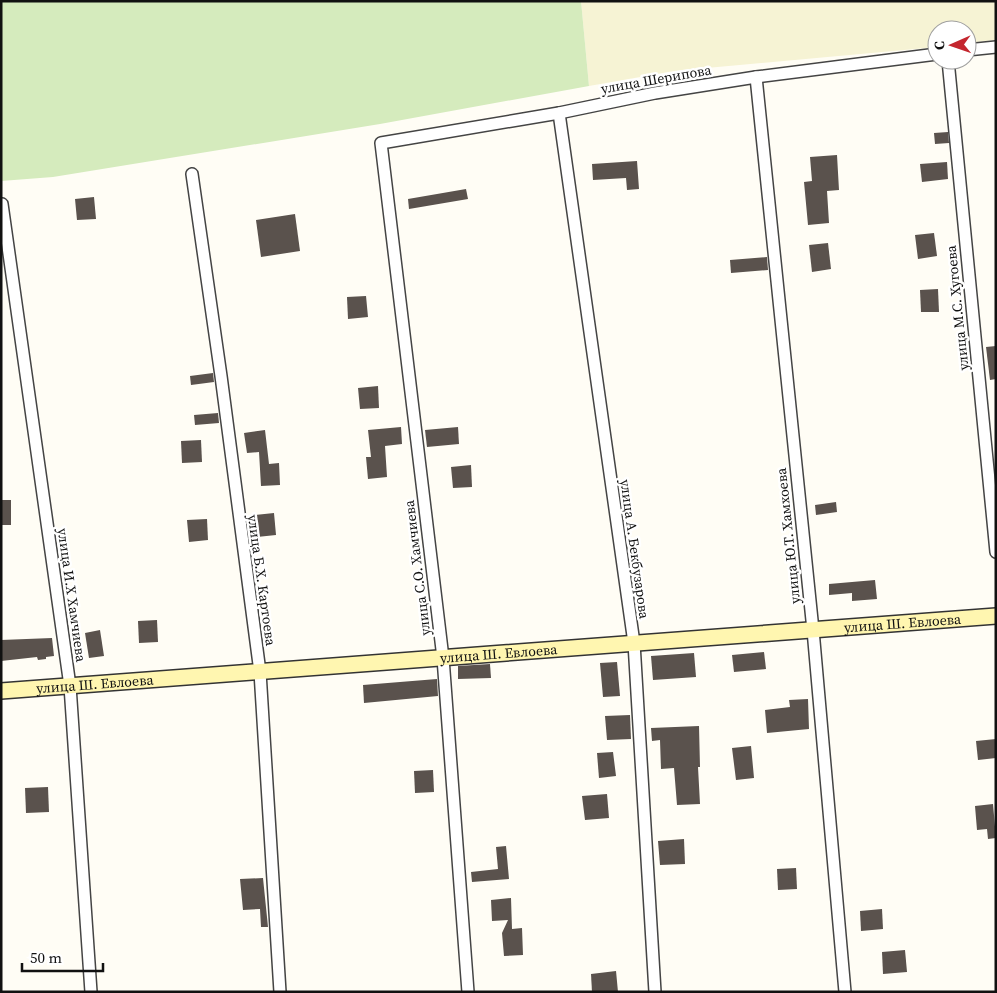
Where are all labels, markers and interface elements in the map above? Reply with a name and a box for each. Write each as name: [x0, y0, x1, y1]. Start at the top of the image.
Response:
north arrow: [927, 20, 977, 70]
text: С: [929, 40, 949, 50]
street label: улица Шерипова: [599, 59, 714, 99]
street label: улица М.С. Хугоева: [940, 243, 974, 372]
street label: улица Ю.Т. Хамхоева: [771, 466, 805, 605]
street label: улица А. Бекбузарова: [615, 478, 655, 621]
street label: улица С.О. Хамчиева: [399, 498, 435, 637]
street label: улица Б.Х. Картоева: [243, 513, 281, 648]
street label: улица И.Х Хамчиева: [53, 527, 91, 664]
street label: улица Ш. Евлоева: [843, 609, 963, 637]
street label: улица Ш. Евлоева: [439, 639, 559, 668]
street label: улица Ш. Евлоева: [35, 669, 155, 698]
scale bar: [22, 940, 104, 972]
text: 50 m: [30, 947, 62, 968]

